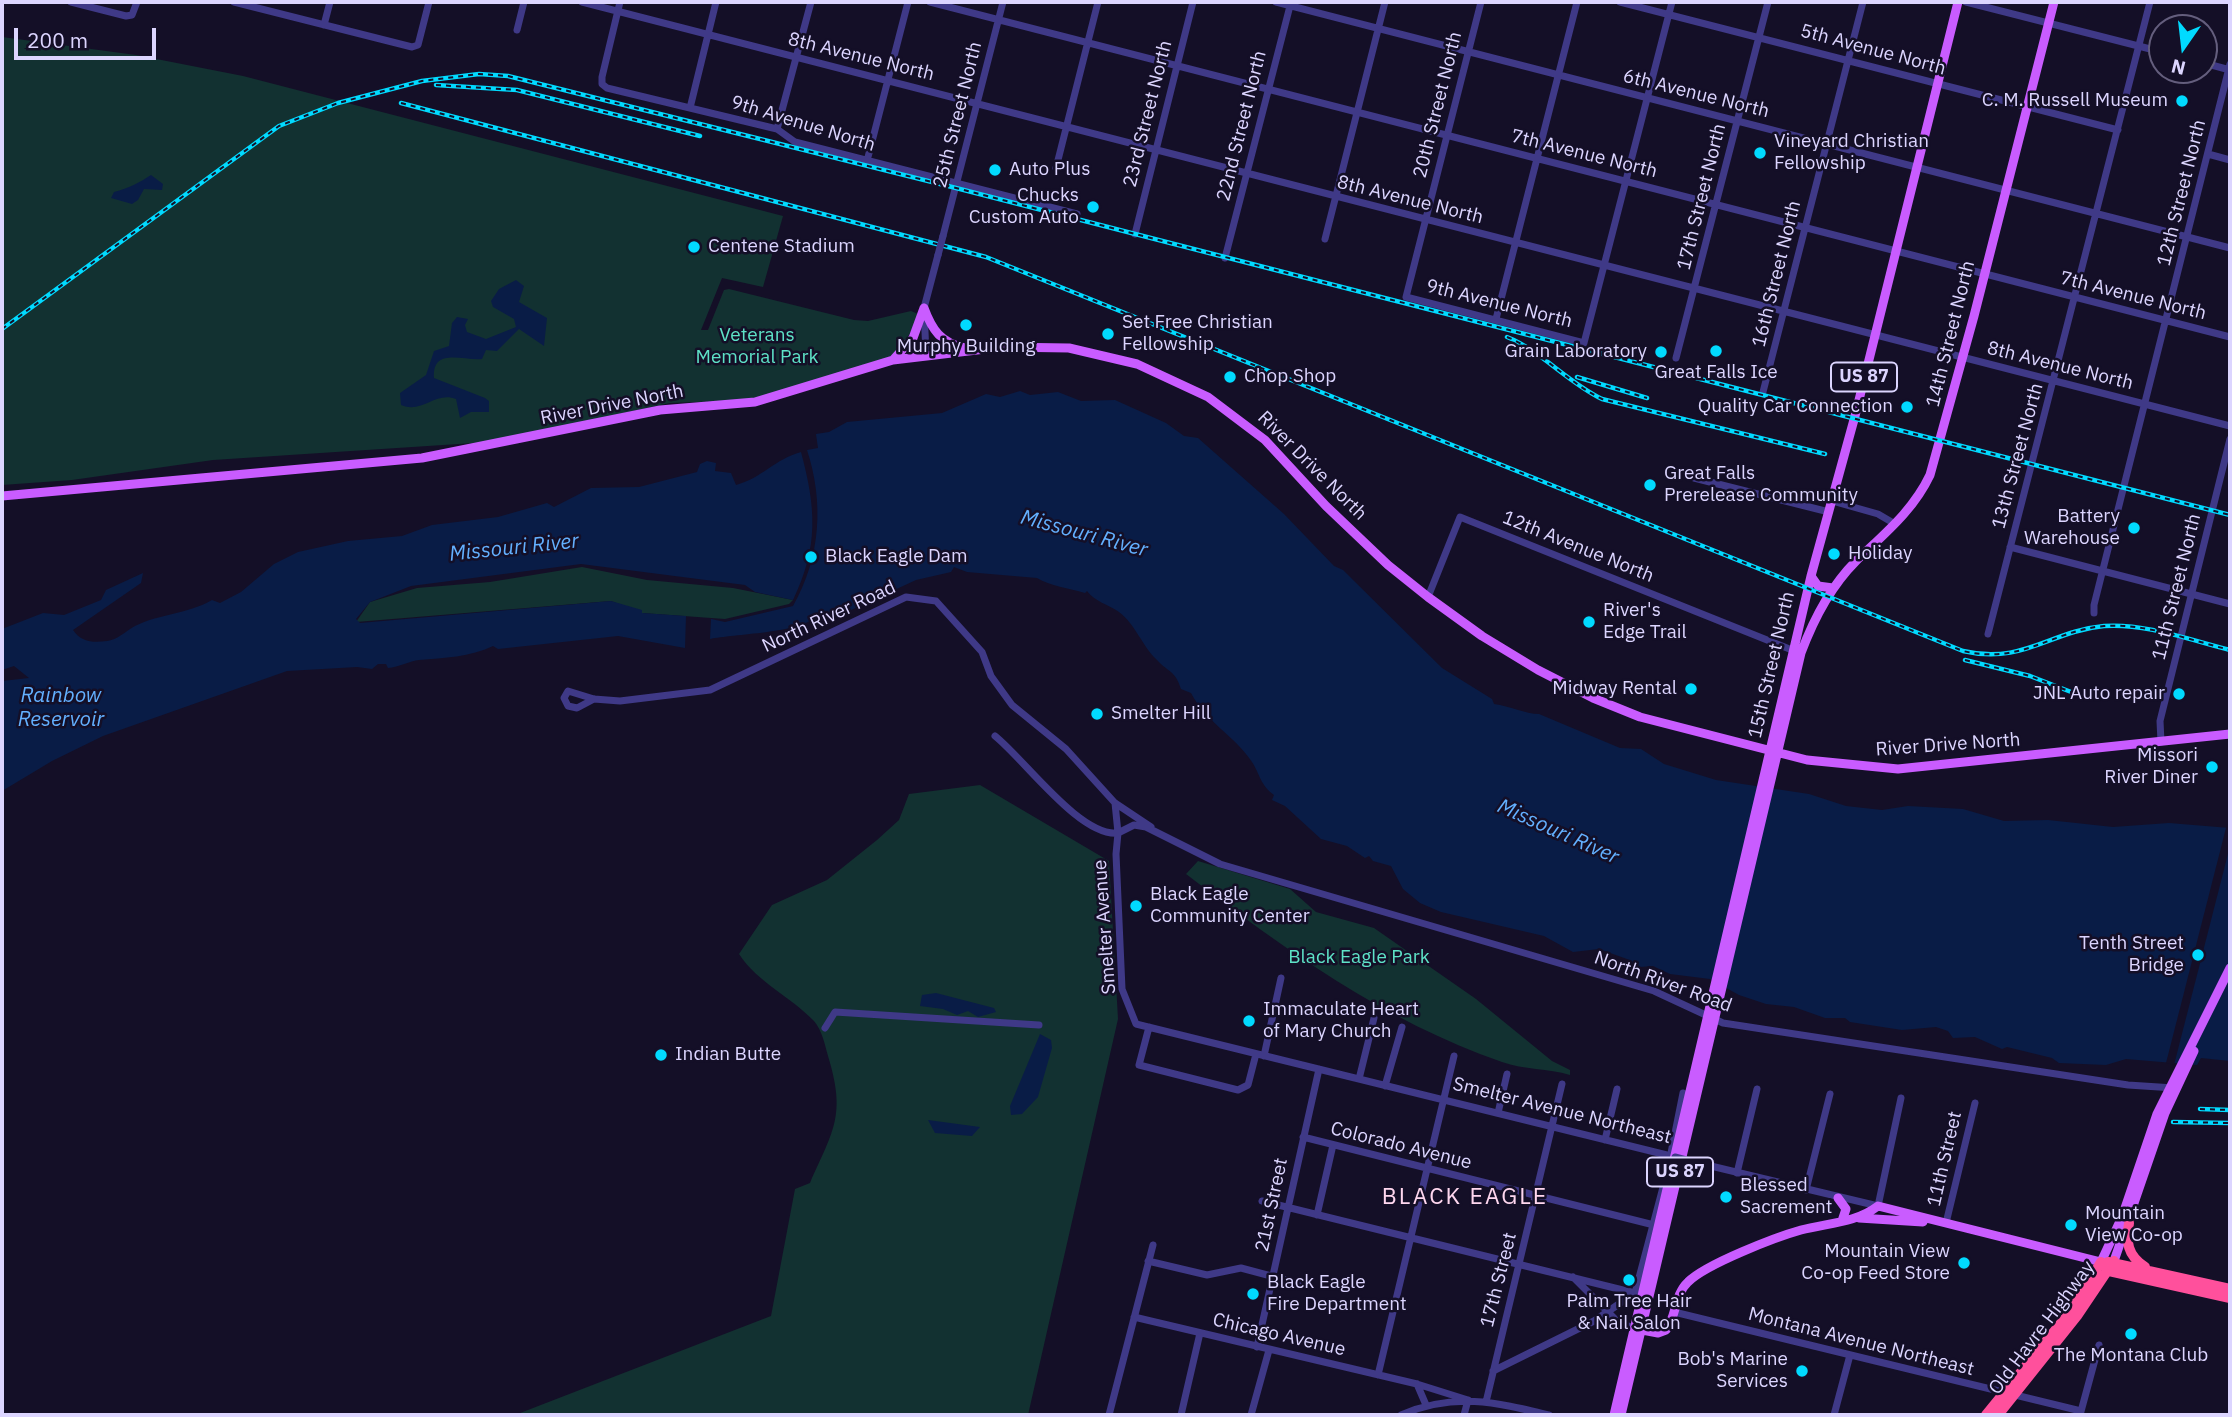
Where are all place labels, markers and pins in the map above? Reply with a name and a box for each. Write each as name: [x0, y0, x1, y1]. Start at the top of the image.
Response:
place label: C. M. Russell Museum: [1982, 90, 2168, 112]
marker: C. M. Russell Museum: [2174, 93, 2190, 109]
place label: Vineyard Christian Fellowship: [1774, 131, 1929, 175]
marker: Vineyard Christian Fellowship: [1752, 145, 1768, 161]
place label: Auto Plus: [1009, 159, 1090, 181]
marker: Auto Plus: [987, 162, 1003, 178]
place label: Chucks Custom Auto: [969, 185, 1079, 229]
marker: Chucks Custom Auto: [1085, 199, 1101, 215]
place label: Centene Stadium: [708, 236, 855, 258]
marker: Centene Stadium: [686, 239, 702, 255]
place label: Set Free Christian Fellowship: [1122, 312, 1273, 356]
marker: Murphy Building: [958, 317, 974, 333]
marker: Set Free Christian Fellowship: [1100, 326, 1116, 342]
place label: Murphy Building: [897, 336, 1035, 358]
place label: Grain Laboratory: [1505, 341, 1647, 363]
marker: Great Falls Ice: [1708, 343, 1724, 359]
marker: Grain Laboratory: [1653, 344, 1669, 360]
place label: Great Falls Ice: [1654, 362, 1778, 384]
place label: Chop Shop: [1244, 366, 1336, 388]
marker: Chop Shop: [1222, 369, 1238, 385]
place label: Quality Car Connection: [1698, 396, 1893, 418]
marker: Quality Car Connection: [1899, 399, 1915, 415]
place label: Great Falls Prerelease Community: [1664, 463, 1858, 507]
marker: Great Falls Prerelease Community: [1642, 477, 1658, 493]
place label: Battery Warehouse: [2024, 506, 2120, 550]
marker: Battery Warehouse: [2126, 520, 2142, 536]
place label: Holiday: [1848, 543, 1913, 565]
place label: Black Eagle Dam: [825, 546, 968, 568]
marker: Holiday: [1826, 546, 1842, 562]
marker: Black Eagle Dam: [803, 549, 819, 565]
place label: River's Edge Trail: [1603, 600, 1687, 644]
marker: River's Edge Trail: [1581, 614, 1597, 630]
place label: Midway Rental: [1552, 678, 1677, 700]
marker: Midway Rental: [1683, 681, 1699, 697]
place label: JNL Auto repair: [2033, 683, 2165, 705]
marker: JNL Auto repair: [2171, 686, 2187, 702]
place label: Smelter Hill: [1111, 703, 1211, 725]
marker: Smelter Hill: [1089, 706, 1105, 722]
place label: Missori River Diner: [2104, 745, 2198, 789]
marker: Missori River Diner: [2204, 759, 2220, 775]
place label: Black Eagle Community Center: [1150, 884, 1310, 928]
marker: Black Eagle Community Center: [1128, 898, 1144, 914]
place label: Tenth Street Bridge: [2079, 933, 2184, 977]
marker: Tenth Street Bridge: [2190, 947, 2206, 963]
place label: Immaculate Heart of Mary Church: [1263, 999, 1419, 1043]
marker: Immaculate Heart of Mary Church: [1241, 1013, 1257, 1029]
place label: Indian Butte: [675, 1044, 781, 1066]
marker: Indian Butte: [653, 1047, 669, 1063]
place label: Blessed Sacrement: [1740, 1175, 1833, 1219]
marker: Blessed Sacrement: [1718, 1189, 1734, 1205]
place label: Mountain View Co-op: [2085, 1203, 2183, 1247]
marker: Mountain View Co-op: [2063, 1217, 2079, 1233]
place label: Mountain View Co-op Feed Store: [1801, 1241, 1950, 1285]
marker: Mountain View Co-op Feed Store: [1956, 1255, 1972, 1271]
place label: Black Eagle Fire Department: [1267, 1272, 1407, 1316]
marker: Palm Tree Hair & Nail Salon: [1621, 1272, 1637, 1288]
marker: Black Eagle Fire Department: [1245, 1286, 1261, 1302]
place label: Palm Tree Hair & Nail Salon: [1566, 1291, 1692, 1335]
marker: The Montana Club: [2123, 1326, 2139, 1342]
place label: The Montana Club: [2054, 1345, 2208, 1367]
place label: Bob's Marine Services: [1677, 1349, 1788, 1393]
marker: Bob's Marine Services: [1794, 1363, 1810, 1379]

